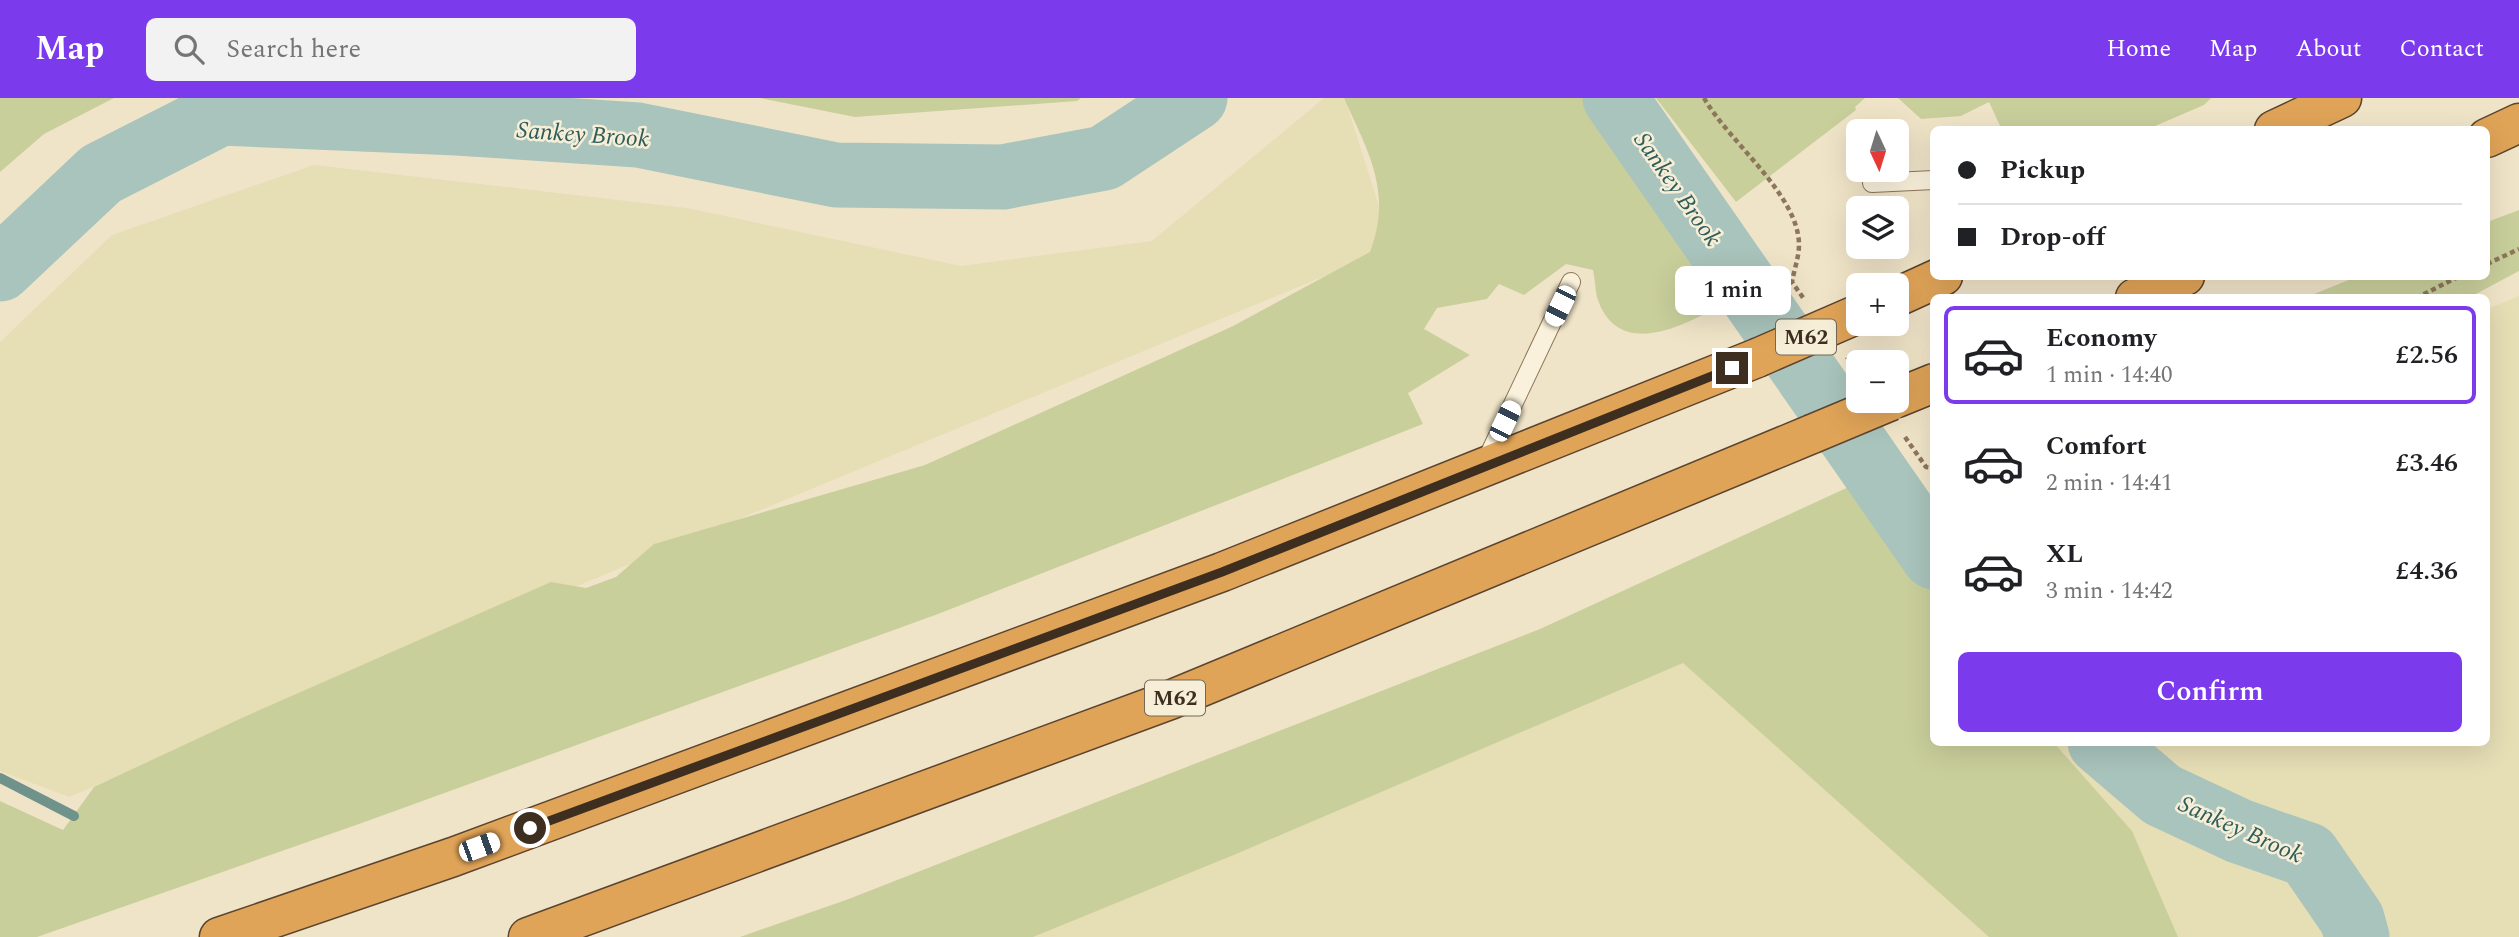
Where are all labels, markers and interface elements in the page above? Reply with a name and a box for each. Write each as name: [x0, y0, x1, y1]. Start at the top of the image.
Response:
search box: [146, 18, 636, 81]
text: Map: [35, 24, 104, 74]
text: Search here: [226, 29, 361, 69]
icon: search: [170, 30, 208, 68]
text: Home: [2106, 31, 2171, 67]
text: Map: [2209, 31, 2257, 67]
text: About: [2295, 31, 2361, 67]
text: Contact: [2399, 31, 2484, 67]
water label: Sankey Brook: [515, 112, 650, 158]
north arrow: [1846, 119, 1909, 182]
map controls: [1846, 119, 1909, 413]
water label: Sankey Brook: [1624, 125, 1730, 254]
text: Pickup: [2000, 150, 2085, 190]
button: layers: [1846, 196, 1909, 259]
text: Drop-off: [2000, 217, 2105, 257]
callout: 1 min: [1674, 266, 1790, 316]
text: 1 min: [1703, 273, 1763, 308]
button: +: [1846, 273, 1909, 336]
car: [1542, 283, 1579, 329]
text: Economy: [2046, 318, 2156, 358]
road number: M62: [1776, 320, 1836, 354]
icon: car: [1962, 324, 2025, 387]
text: £2.56: [2395, 335, 2458, 375]
button: −: [1846, 350, 1909, 413]
route end: [1716, 352, 1748, 384]
text: 1 min · 14:40: [2046, 358, 2173, 393]
car: [1487, 398, 1524, 444]
text: Comfort: [2046, 426, 2147, 466]
icon: car: [1962, 432, 2025, 495]
text: £3.46: [2395, 443, 2458, 483]
text: 2 min · 14:41: [2046, 466, 2173, 501]
text: XL: [2046, 534, 2083, 574]
icon: car: [1962, 540, 2025, 603]
text: £4.36: [2395, 551, 2458, 591]
text: 3 min · 14:42: [2046, 574, 2173, 609]
button: Confirm: [1958, 652, 2462, 732]
road number: M62: [1145, 680, 1205, 716]
water label: Sankey Brook: [2173, 786, 2309, 873]
route start: [514, 812, 546, 844]
car: [456, 830, 503, 864]

